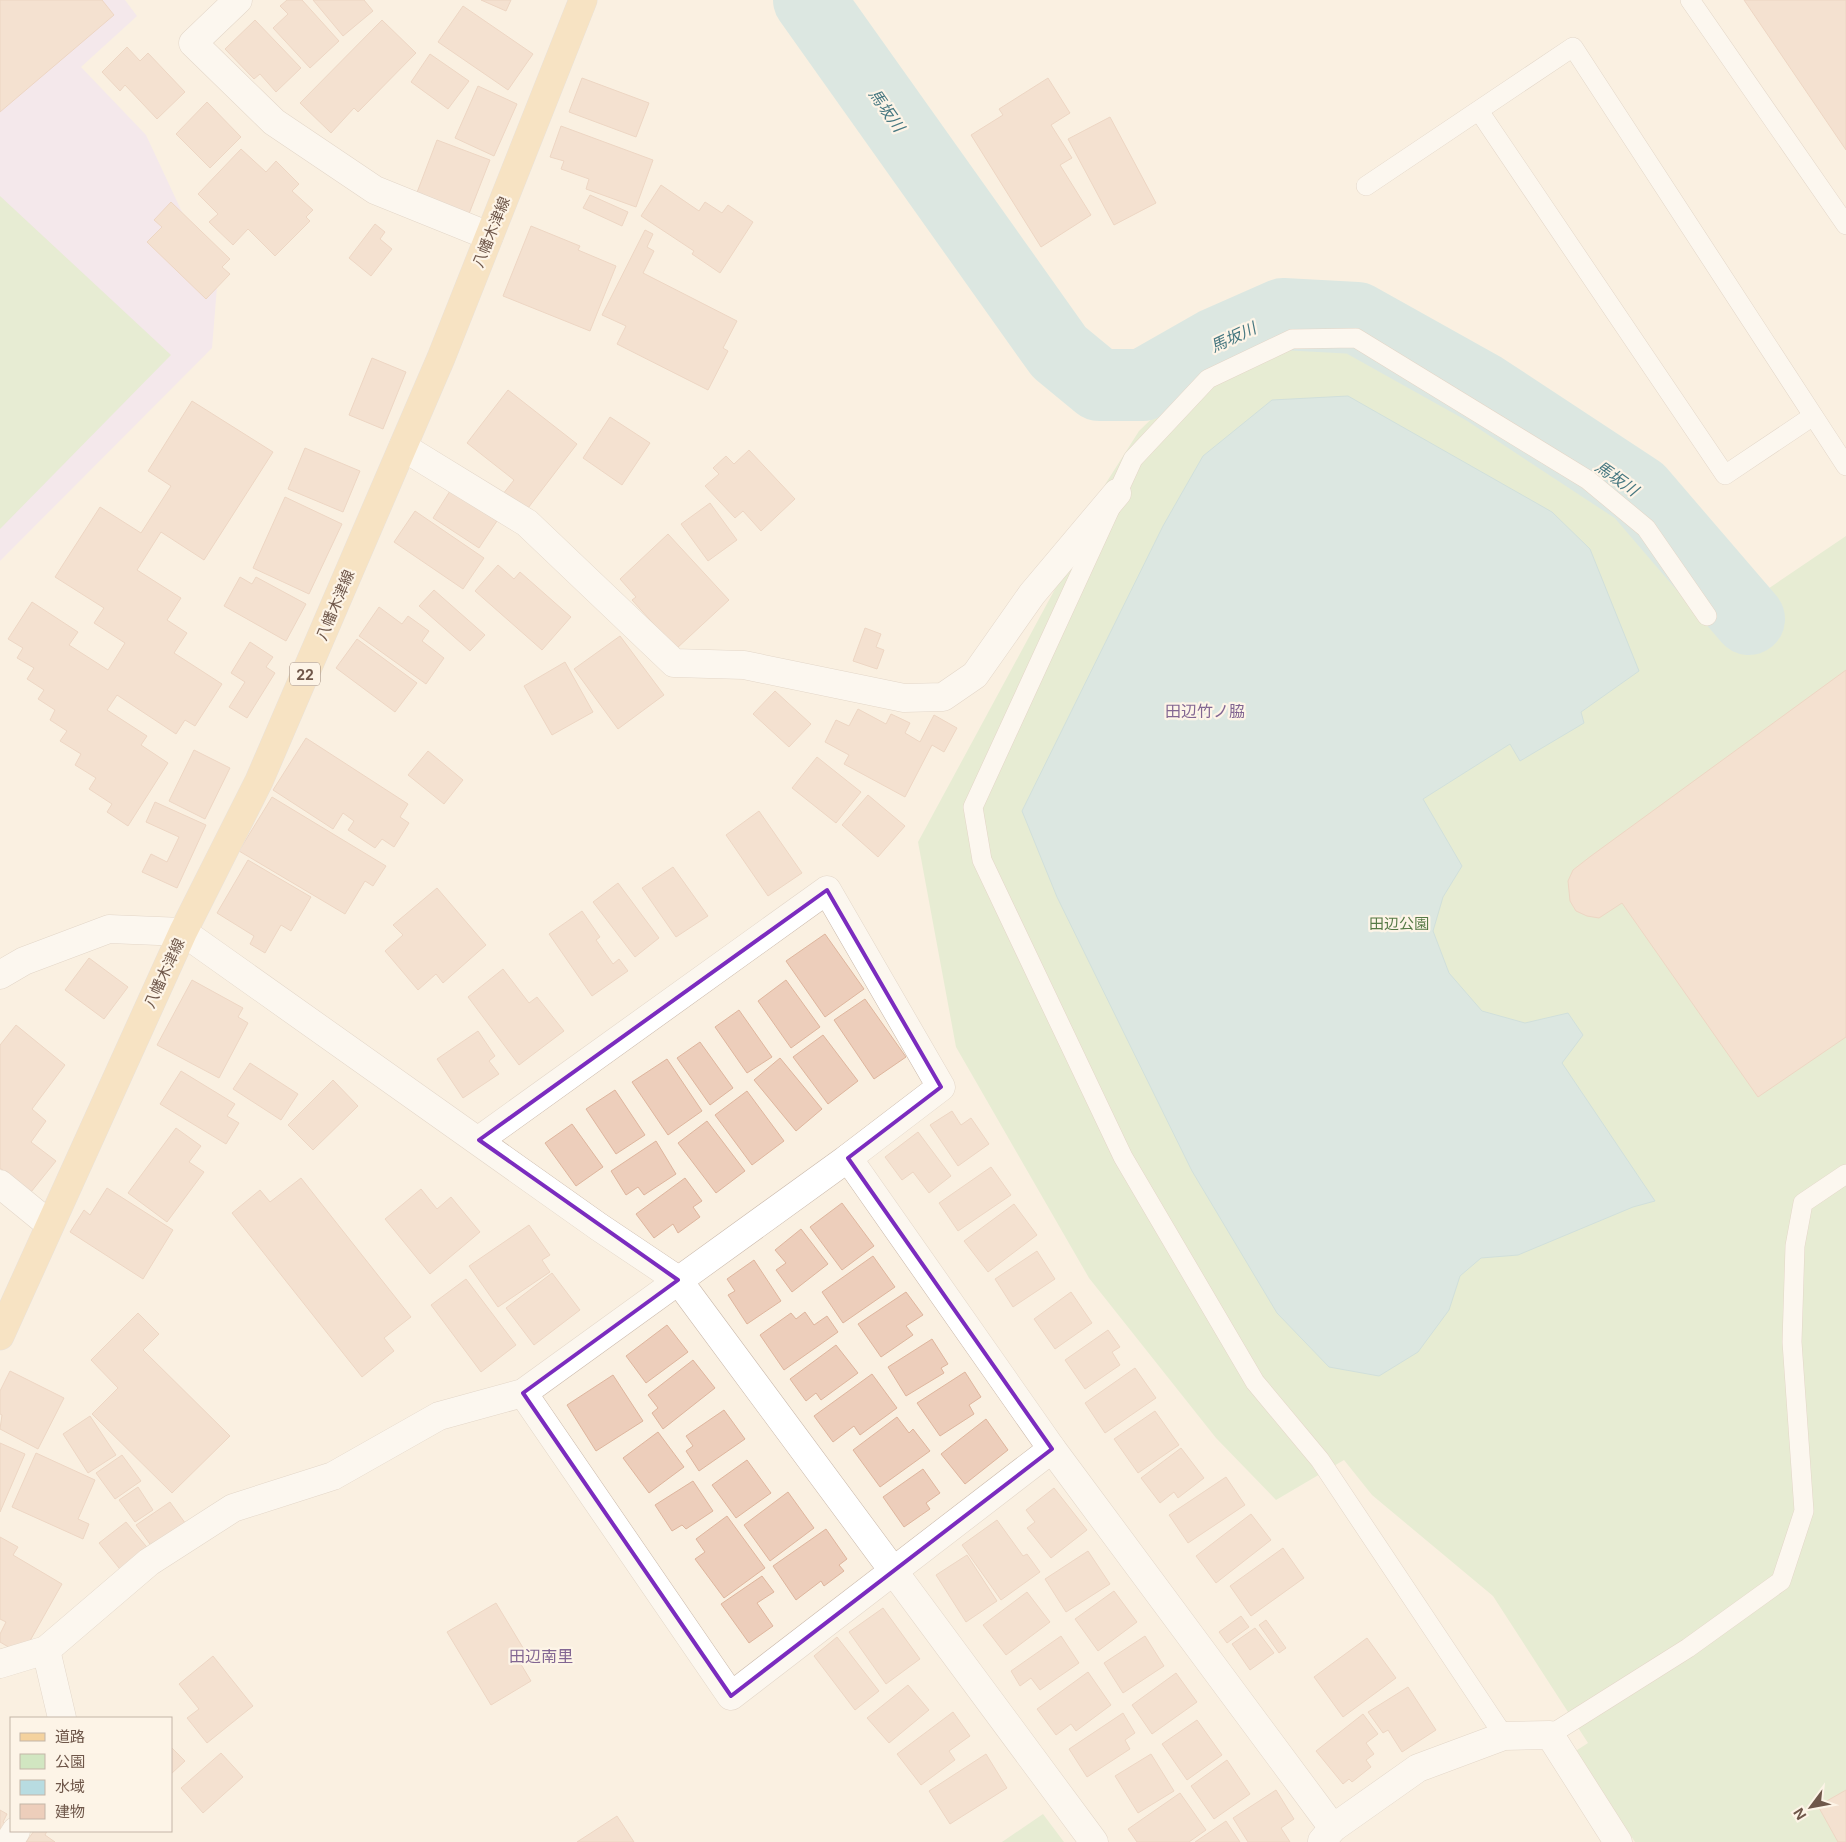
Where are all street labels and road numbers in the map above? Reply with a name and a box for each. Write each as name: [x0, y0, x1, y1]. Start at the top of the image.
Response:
street label: 八幡木津線: [468, 194, 514, 270]
street label: 八幡木津線: [312, 567, 358, 643]
road number: 22: [290, 662, 320, 686]
street label: 八幡木津線: [140, 935, 188, 1011]

